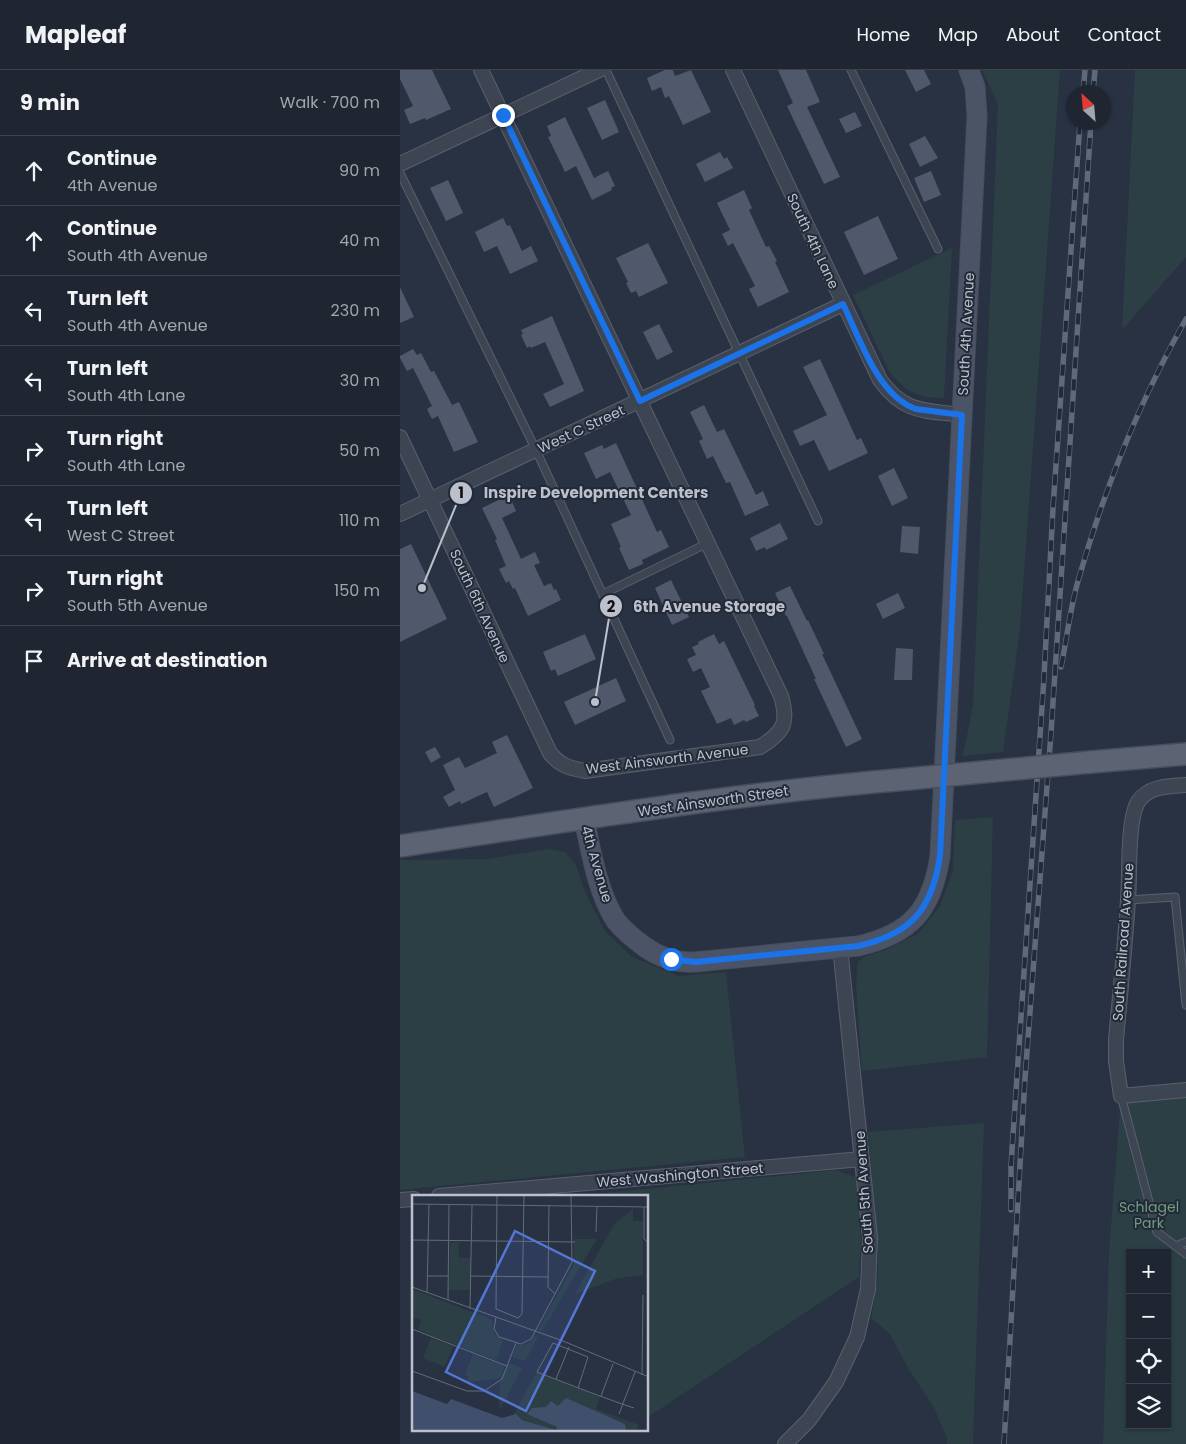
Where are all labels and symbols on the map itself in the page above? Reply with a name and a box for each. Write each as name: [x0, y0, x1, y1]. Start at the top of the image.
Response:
north arrow: [1066, 85, 1111, 130]
route end: [492, 104, 515, 127]
street label: South 4th Lane: [782, 190, 844, 292]
street label: South 4th Avenue: [953, 272, 979, 396]
street label: West C Street: [534, 400, 628, 458]
callout: Inspire Development Centers: [448, 478, 718, 508]
text: 1: [458, 482, 464, 503]
text: Inspire Development Centers: [484, 482, 708, 503]
street label: South 6th Avenue: [445, 546, 515, 666]
callout: 6th Avenue Storage: [598, 591, 795, 621]
text: 2: [607, 596, 616, 617]
text: 6th Avenue Storage: [633, 596, 785, 617]
street label: West Ainsworth Avenue: [585, 739, 750, 779]
street label: West Ainsworth Street: [636, 781, 790, 821]
street label: 4th Avenue: [576, 823, 618, 905]
street label: South Railroad Avenue: [1108, 862, 1139, 1022]
route start: [660, 948, 683, 971]
street label: South 5th Avenue: [850, 1130, 878, 1254]
street label: West Washington Street: [596, 1158, 764, 1192]
inset map: [412, 1195, 649, 1432]
park label: Schlagel Park: [1119, 1197, 1179, 1233]

